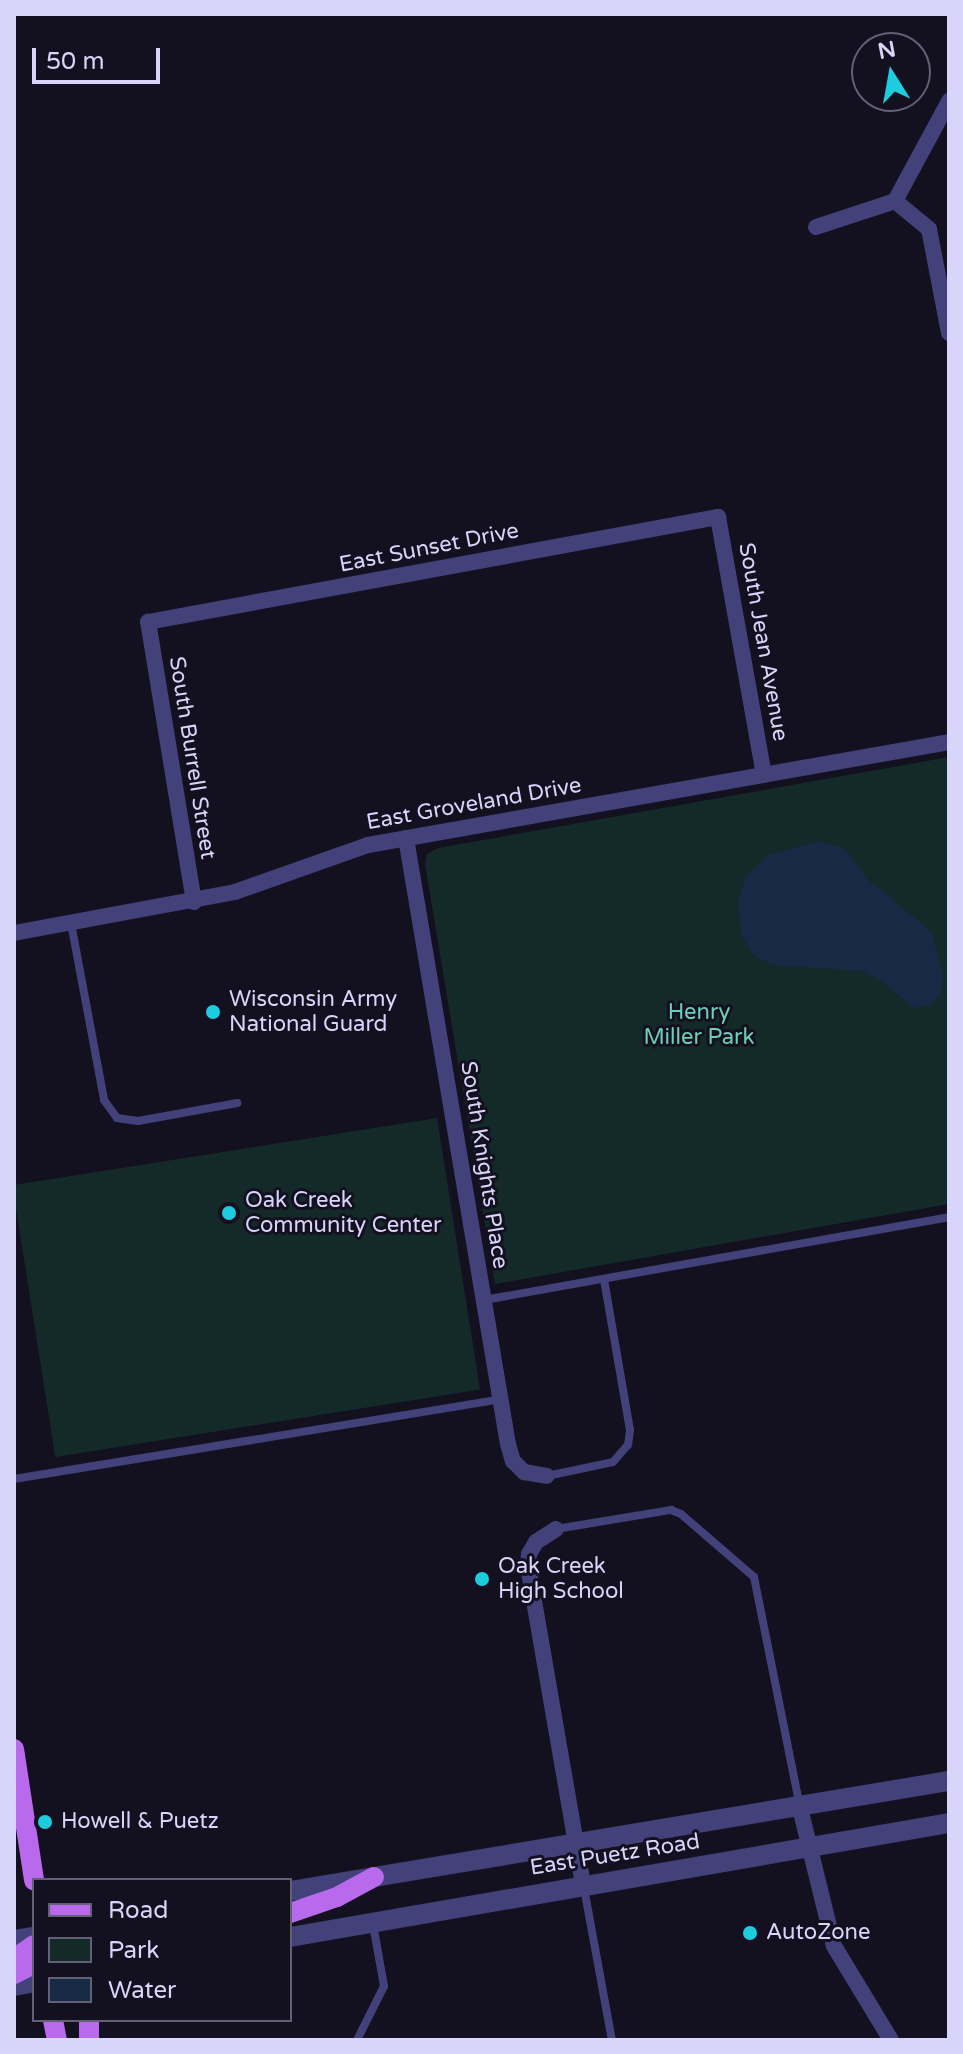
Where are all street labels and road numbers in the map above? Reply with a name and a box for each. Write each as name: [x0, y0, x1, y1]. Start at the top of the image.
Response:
street label: East Sunset Drive: [337, 518, 521, 578]
street label: South Jean Avenue: [733, 541, 793, 743]
street label: South Burrell Street: [163, 655, 221, 861]
street label: East Groveland Drive: [364, 772, 584, 836]
street label: South Knights Place: [455, 1059, 513, 1271]
street label: East Puetz Road: [528, 1829, 702, 1881]

